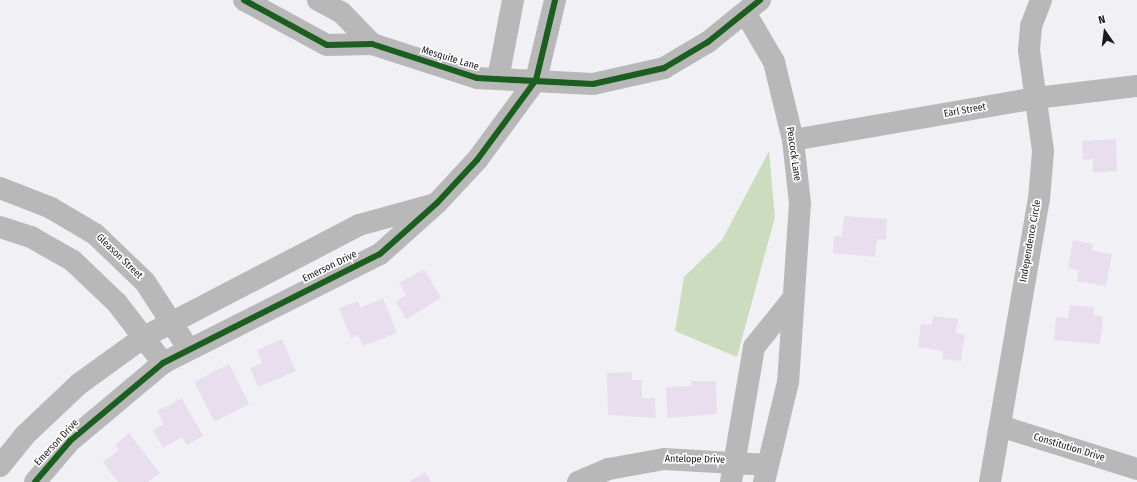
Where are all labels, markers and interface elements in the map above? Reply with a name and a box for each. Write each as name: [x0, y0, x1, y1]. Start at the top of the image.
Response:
north arrow: [1085, 12, 1125, 52]
text: N: [1097, 13, 1107, 27]
street label: Mesquite Lane: [420, 45, 480, 73]
street label: Earl Street: [943, 101, 987, 121]
street label: Peacock Lane: [783, 126, 803, 182]
street label: Independence Circle: [1018, 199, 1044, 283]
street label: Gleason Street: [93, 232, 145, 282]
street label: Emerson Drive: [301, 249, 359, 285]
street label: Emerson Drive: [33, 417, 81, 469]
street label: Constitution Drive: [1032, 431, 1106, 465]
street label: Antelope Drive: [665, 453, 725, 467]

